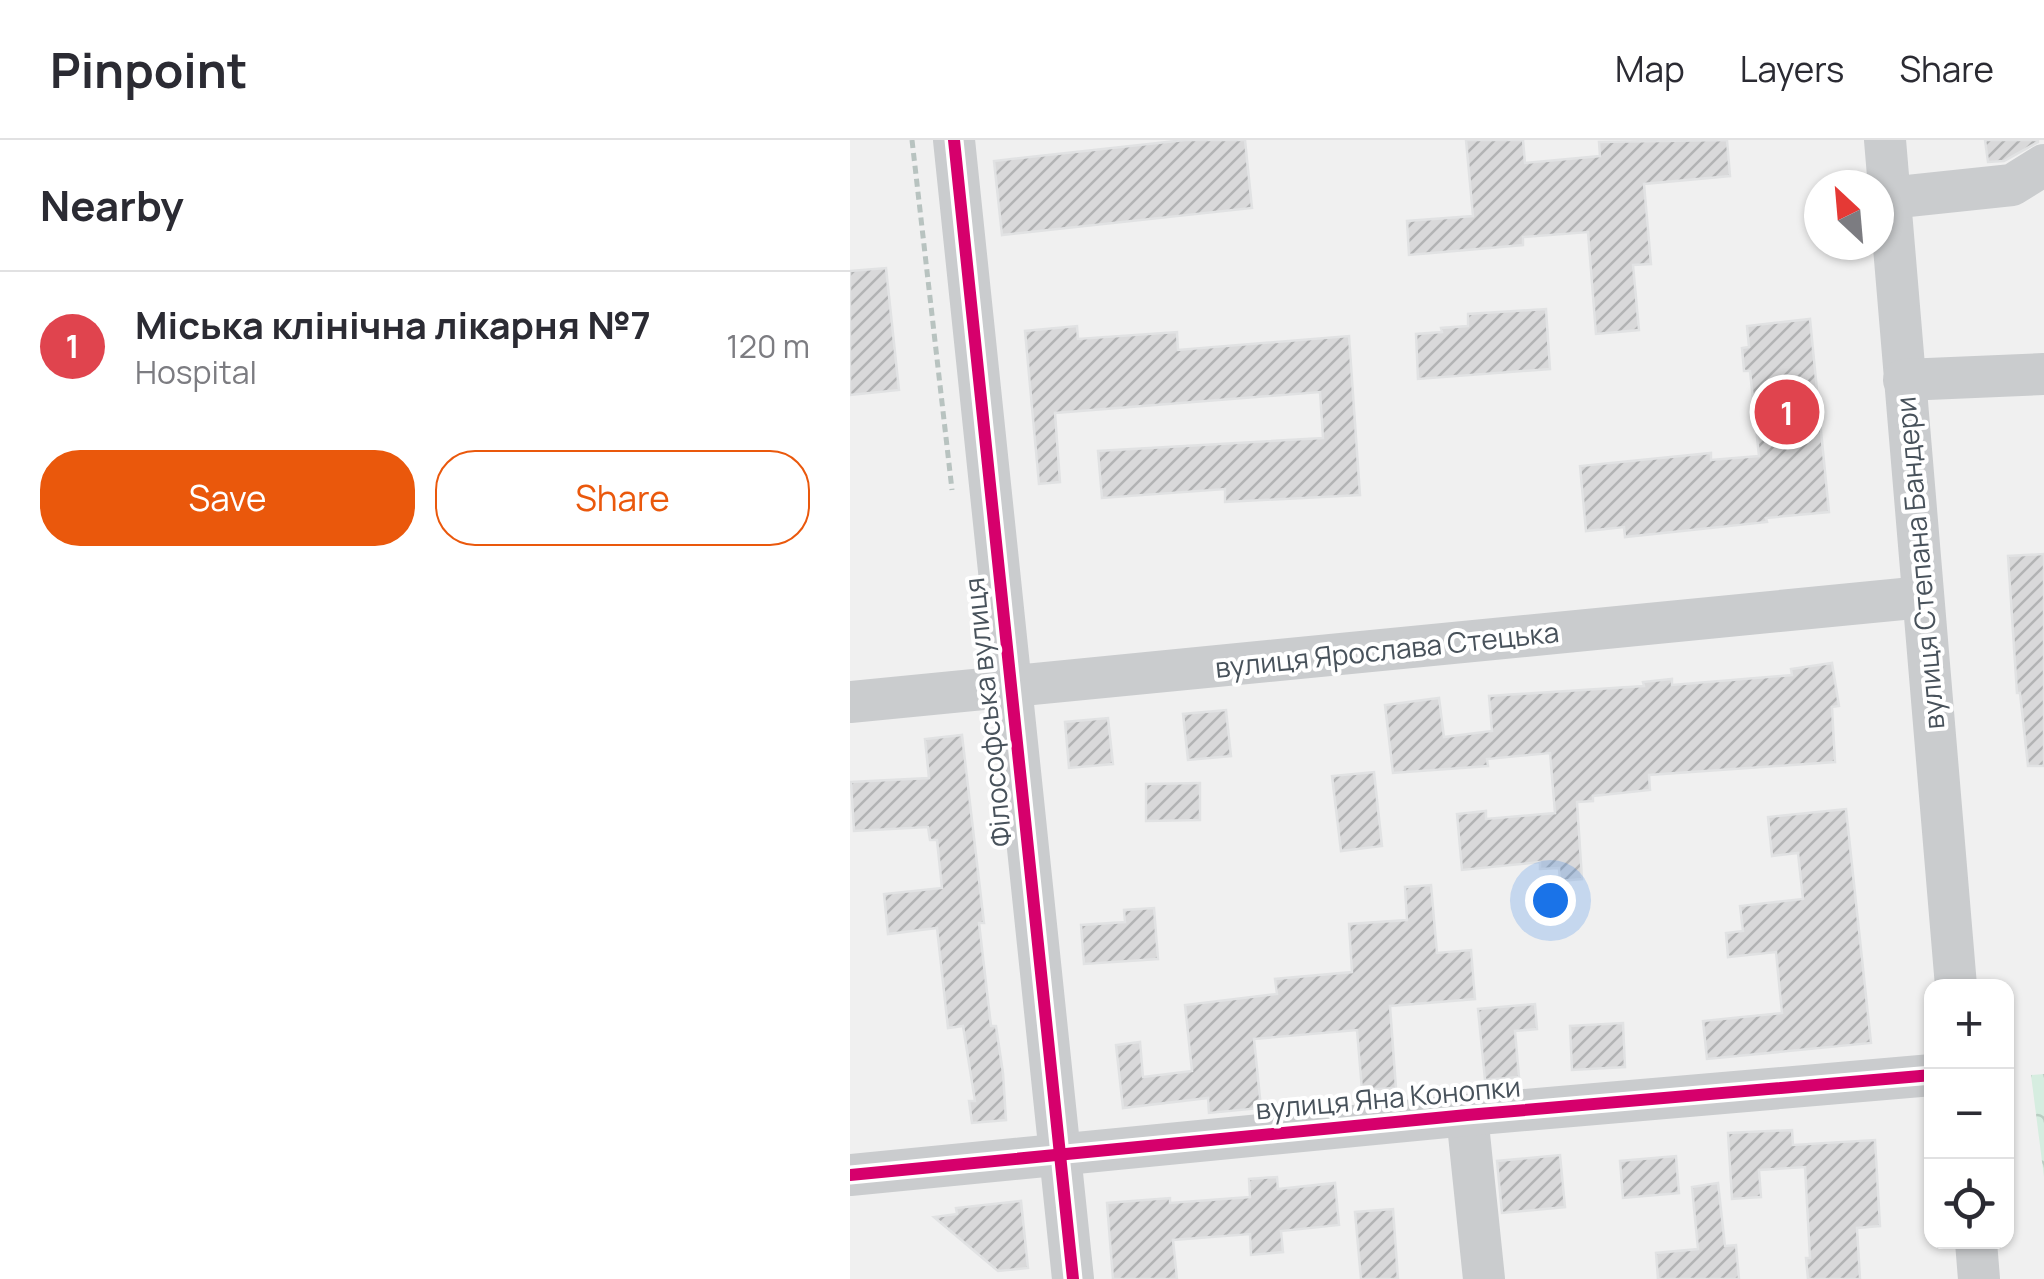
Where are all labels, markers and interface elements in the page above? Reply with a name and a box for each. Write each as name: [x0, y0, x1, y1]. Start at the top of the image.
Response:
text: Pinpoint: [50, 37, 248, 102]
text: Map: [1615, 45, 1685, 93]
text: Layers: [1740, 45, 1844, 93]
text: Share: [1899, 45, 1994, 93]
north arrow: [1804, 170, 1894, 260]
text: Nearby: [40, 176, 184, 234]
text: Міська клінічна лікарня №7: [135, 298, 651, 350]
text: 1: [65, 324, 80, 368]
text: 120 m: [726, 324, 810, 368]
text: Hospital: [135, 350, 257, 394]
pin: 1: [1754, 374, 1820, 450]
street label: вулиця Степана Бандери: [1886, 395, 1952, 731]
button: Save: [40, 450, 415, 546]
button: Share: [435, 450, 810, 546]
street label: Філософська вулиця: [954, 576, 1020, 849]
street label: вулиця Ярослава Стецька: [1213, 612, 1561, 686]
your location: [1525, 875, 1576, 926]
map controls: [1924, 979, 2014, 1249]
button: +: [1924, 979, 2014, 1069]
street label: вулиця Яна Конопки: [1254, 1066, 1522, 1128]
button: −: [1924, 1069, 2014, 1159]
button: locate: [1924, 1159, 2014, 1249]

